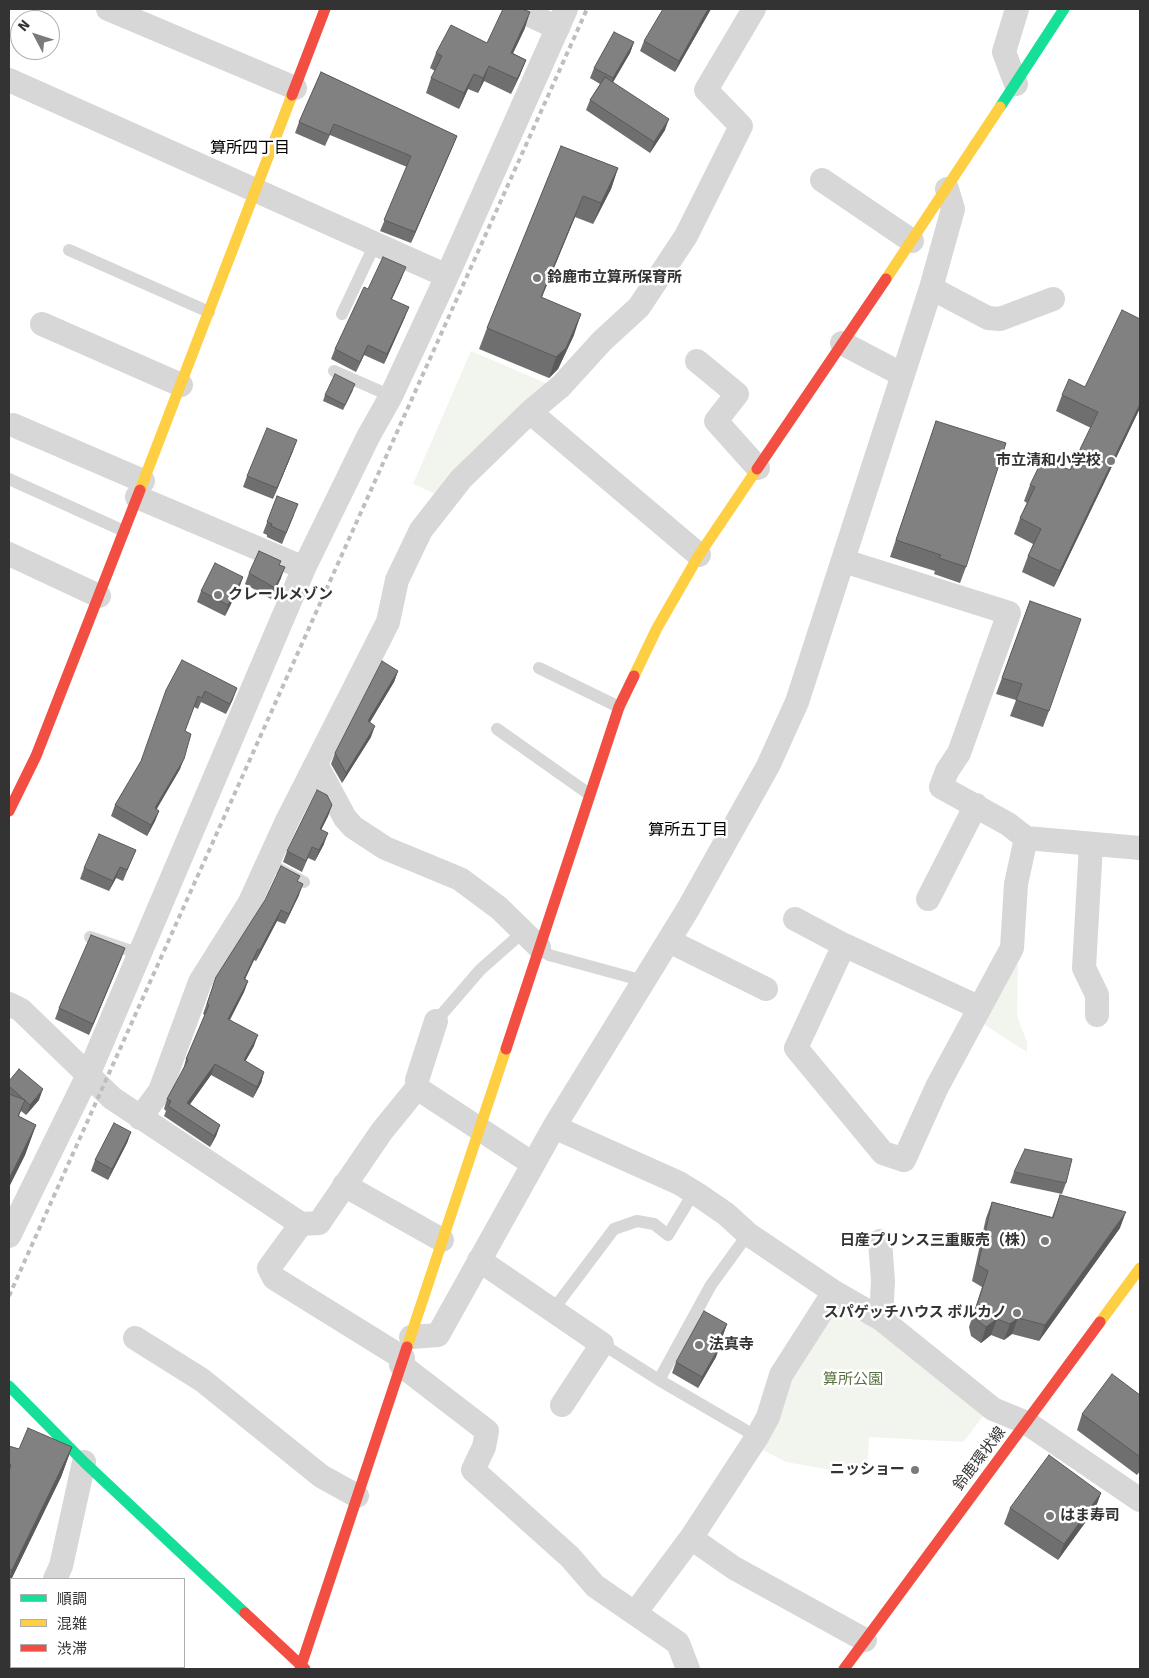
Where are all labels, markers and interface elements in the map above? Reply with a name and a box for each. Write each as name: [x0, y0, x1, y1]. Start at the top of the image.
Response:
north arrow: [10, 10, 60, 60]
text: N: [14, 16, 34, 35]
district label: 算所四丁目: [210, 139, 290, 159]
place label: 鈴鹿市立算所保育所: [547, 269, 682, 287]
marker: 鈴鹿市立算所保育所: [531, 272, 543, 284]
place label: 市立清和小学校: [996, 452, 1101, 470]
marker: 市立清和小学校: [1105, 455, 1117, 467]
place label: クレールメゾン: [228, 586, 333, 604]
marker: クレールメゾン: [212, 589, 224, 601]
district label: 算所五丁目: [648, 821, 728, 841]
place label: 日産プリンス三重販売（株）: [840, 1232, 1035, 1250]
marker: 日産プリンス三重販売（株）: [1039, 1235, 1051, 1247]
place label: スパゲッチハウス ボルカノ: [824, 1304, 1007, 1322]
marker: スパゲッチハウス ボルカノ: [1011, 1307, 1023, 1319]
place label: 法真寺: [709, 1336, 754, 1354]
marker: 法真寺: [693, 1339, 705, 1351]
park label: 算所公園: [823, 1371, 883, 1389]
street label: 鈴鹿環状線: [950, 1424, 1010, 1494]
place label: ニッショー: [830, 1461, 905, 1479]
marker: ニッショー: [909, 1464, 921, 1476]
place label: はま寿司: [1060, 1507, 1120, 1525]
marker: はま寿司: [1044, 1510, 1056, 1522]
legend: [10, 1578, 185, 1668]
text: 順調: [57, 1590, 87, 1608]
text: 混雑: [57, 1615, 87, 1633]
text: 渋滞: [57, 1640, 87, 1658]

